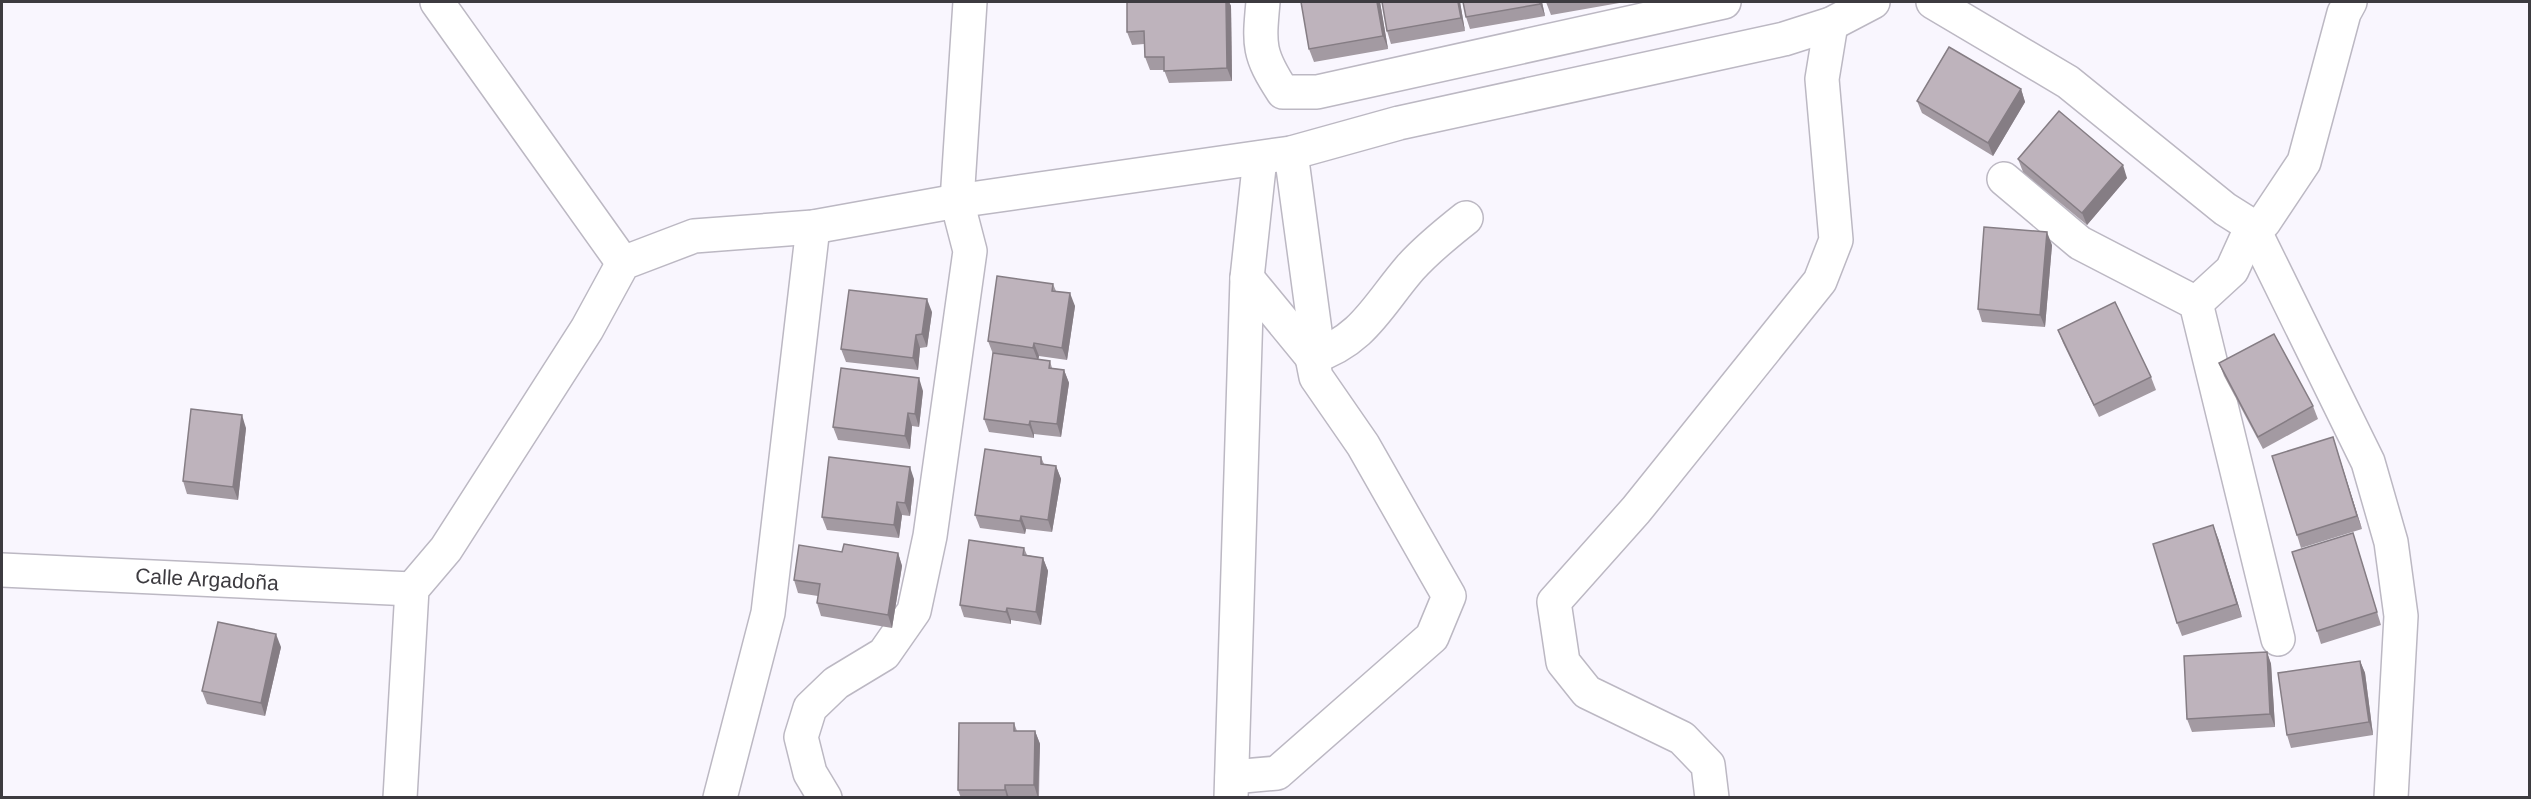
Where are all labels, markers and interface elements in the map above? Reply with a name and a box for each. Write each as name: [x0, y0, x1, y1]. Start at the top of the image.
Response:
street label: Calle Argadoña: [135, 564, 280, 594]

